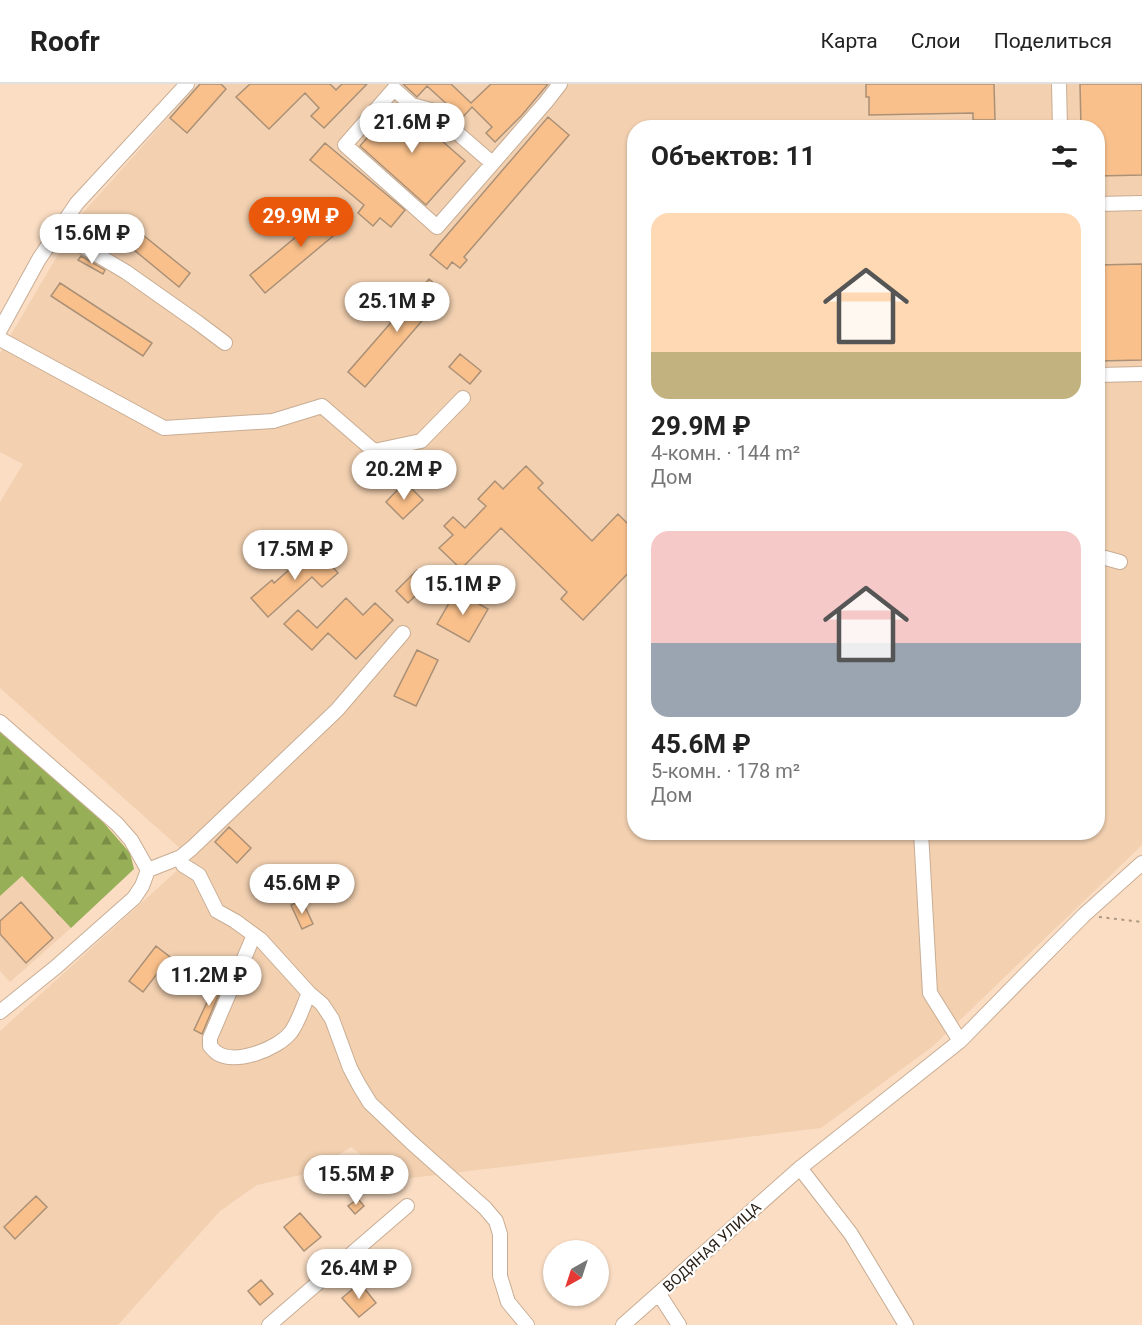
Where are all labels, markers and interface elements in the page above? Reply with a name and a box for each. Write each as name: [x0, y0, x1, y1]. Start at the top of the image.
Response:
text: Roofr: [30, 25, 100, 58]
text: Карта: [821, 29, 878, 53]
text: Слои: [911, 29, 961, 53]
text: Поделиться: [994, 29, 1112, 53]
pin: 21.6M ₽: [357, 103, 467, 154]
text: 21.6M ₽: [374, 110, 450, 134]
icon: filters: [1048, 140, 1081, 173]
text: Объектов: 11: [651, 141, 815, 171]
pin: 29.9M ₽: [246, 197, 356, 248]
text: 29.9M ₽: [263, 204, 339, 228]
pin: 15.6M ₽: [37, 214, 147, 265]
text: 15.6M ₽: [54, 221, 130, 245]
icon: home: [812, 252, 920, 360]
pin: 25.1M ₽: [342, 282, 452, 333]
text: 25.1M ₽: [359, 289, 435, 313]
text: 29.9M ₽: [651, 411, 751, 441]
text: 4-комн. · 144 m²: [651, 441, 800, 465]
pin: 20.2M ₽: [349, 450, 459, 501]
text: 20.2M ₽: [366, 457, 442, 481]
text: Дом: [651, 465, 692, 489]
pin: 17.5M ₽: [240, 530, 350, 581]
text: 17.5M ₽: [257, 537, 333, 561]
pin: 15.1M ₽: [408, 565, 518, 616]
icon: home: [812, 570, 920, 678]
text: 15.1M ₽: [425, 572, 501, 596]
text: 45.6M ₽: [651, 729, 751, 759]
text: 5-комн. · 178 m²: [651, 759, 800, 783]
text: Дом: [651, 783, 692, 807]
pin: 45.6M ₽: [247, 864, 357, 915]
text: 45.6M ₽: [264, 871, 340, 895]
pin: 11.2M ₽: [154, 956, 264, 1007]
text: 11.2M ₽: [171, 963, 247, 987]
pin: 15.5M ₽: [301, 1155, 411, 1206]
text: 15.5M ₽: [318, 1162, 394, 1186]
street label: ВОДЯНАЯ УЛИЦА: [659, 1198, 765, 1296]
north arrow: [543, 1240, 609, 1306]
map controls: [543, 1240, 609, 1306]
pin: 26.4M ₽: [304, 1249, 414, 1300]
text: 26.4M ₽: [321, 1256, 397, 1280]

